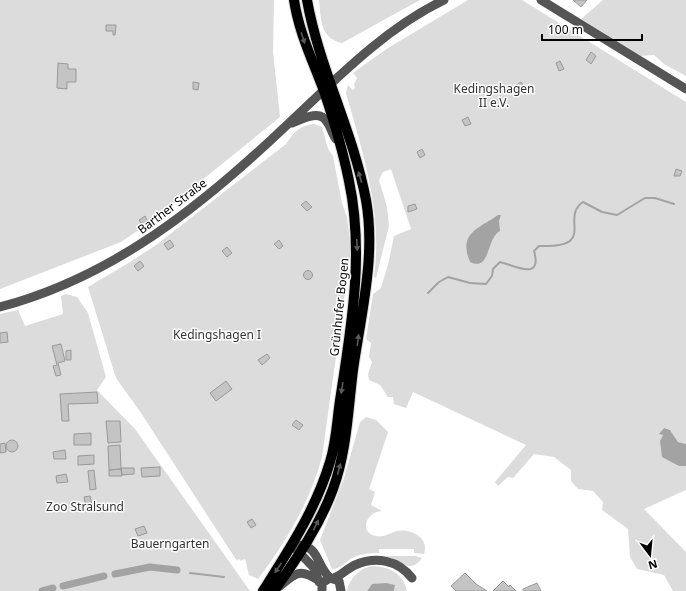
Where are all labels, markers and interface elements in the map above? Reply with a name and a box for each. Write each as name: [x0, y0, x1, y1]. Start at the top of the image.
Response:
scale bar: [542, 16, 642, 42]
text: 100 m: [548, 21, 583, 38]
one-way arrow: [300, 32, 306, 44]
park label: Kedingshagen II e.V.: [454, 80, 534, 111]
one-way arrow: [357, 171, 363, 183]
street label: Barther Straße: [134, 174, 210, 238]
one-way arrow: [354, 239, 360, 252]
street label: Grünhufer Bogen: [325, 257, 353, 357]
park label: Kedingshagen I: [173, 326, 261, 343]
one-way arrow: [355, 334, 361, 346]
one-way arrow: [339, 382, 345, 394]
one-way arrow: [336, 462, 342, 474]
park label: Zoo Stralsund: [46, 498, 124, 515]
one-way arrow: [313, 520, 319, 531]
park label: Bauerngarten: [131, 535, 209, 552]
north arrow: [630, 535, 670, 575]
text: N: [647, 557, 659, 574]
one-way arrow: [274, 563, 282, 573]

